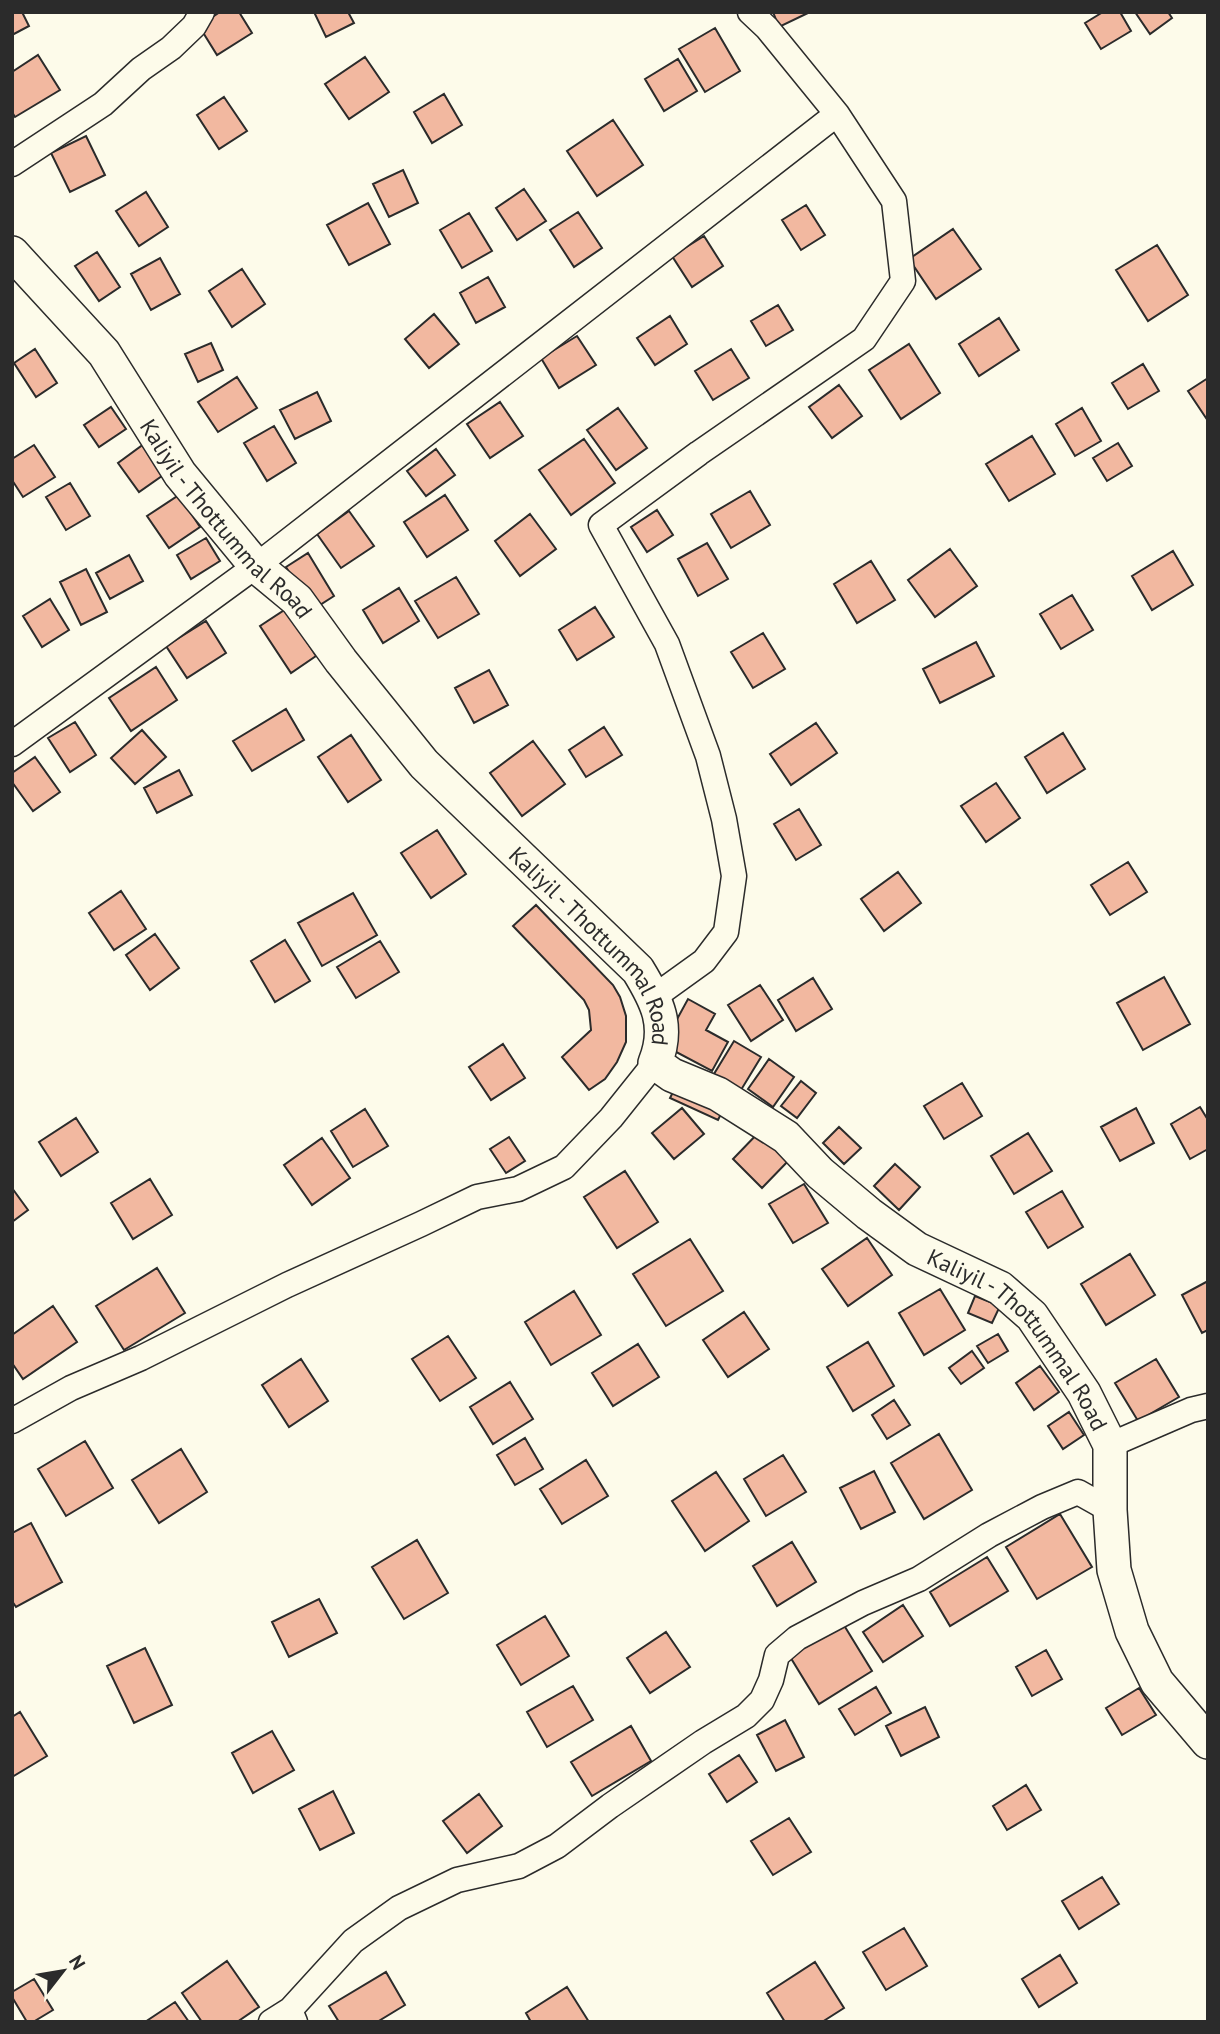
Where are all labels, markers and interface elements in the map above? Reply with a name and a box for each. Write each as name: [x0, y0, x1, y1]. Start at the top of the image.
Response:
street label: Kaliyil - Thottummal Road: [134, 413, 320, 623]
street label: Kaliyil - Thottummal Road: [504, 840, 676, 1047]
street label: Kaliyil - Thottummal Road: [923, 1242, 1115, 1435]
north arrow: [28, 1936, 98, 2006]
text: N: [64, 1951, 91, 1974]

